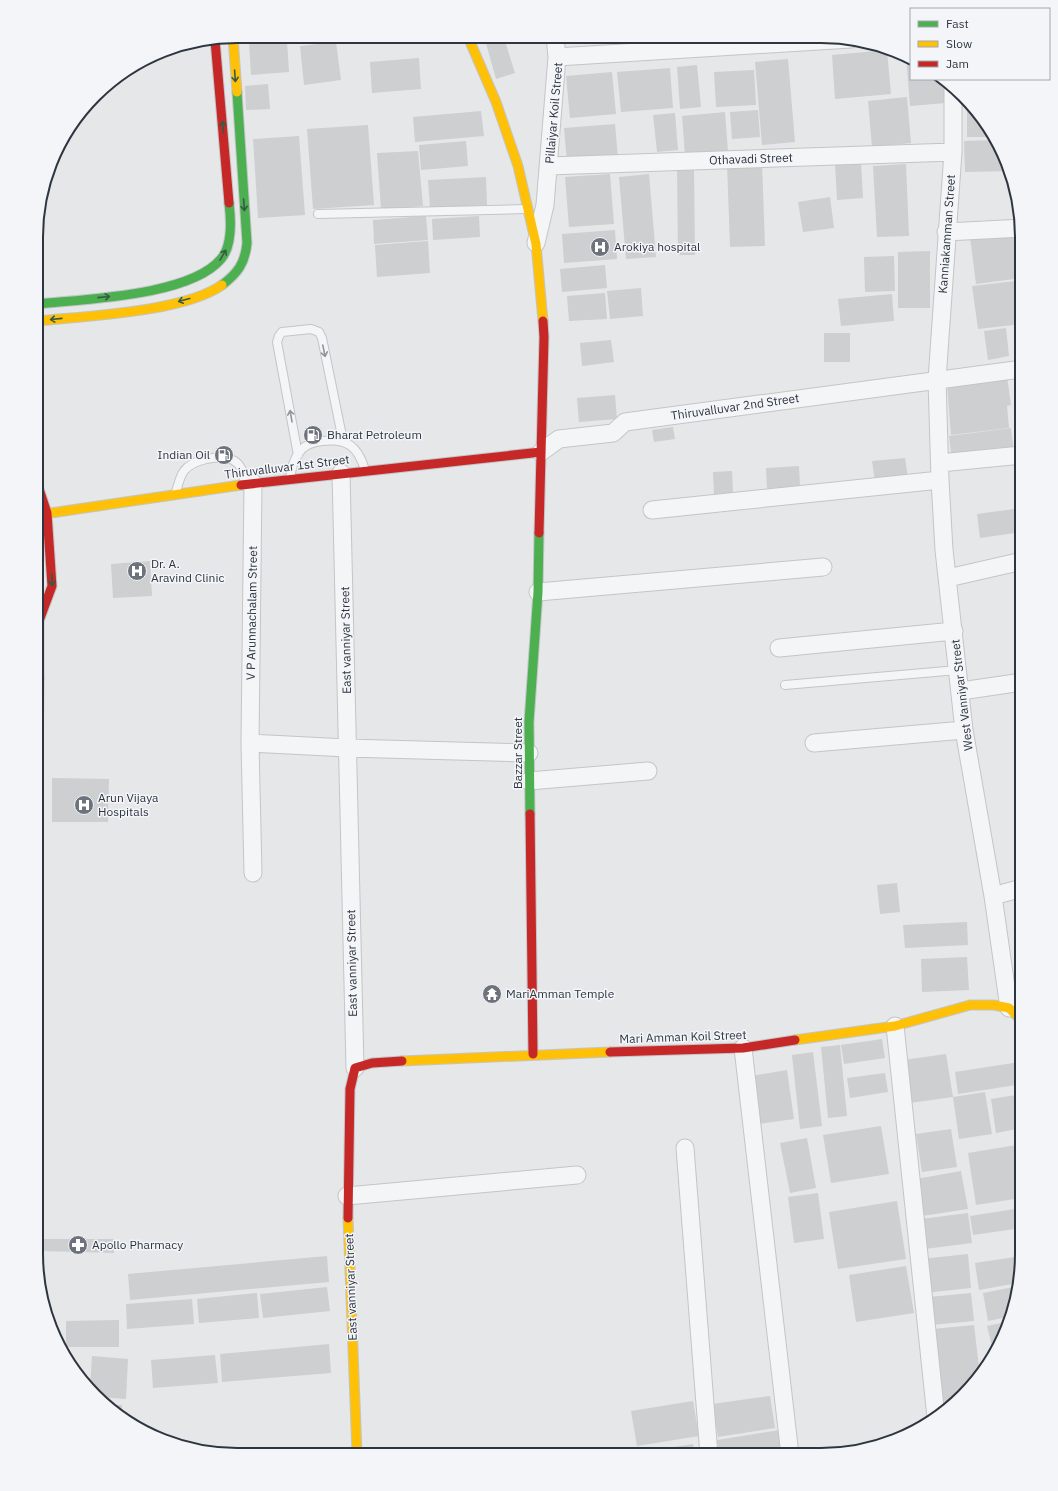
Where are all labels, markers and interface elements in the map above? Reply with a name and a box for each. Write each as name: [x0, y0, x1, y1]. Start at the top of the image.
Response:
legend: [910, 8, 1050, 80]
text: Fast: [946, 16, 969, 31]
text: Slow: [946, 36, 972, 51]
text: Jam: [946, 56, 969, 71]
street label: Pillaiyar Koil Street: [542, 62, 565, 164]
one-way arrow: [232, 69, 239, 82]
one-way arrow: [219, 121, 226, 134]
street label: Othavadi Street: [709, 150, 793, 167]
street label: Kanniakamman Street: [935, 174, 958, 294]
one-way arrow: [241, 198, 248, 211]
hospital icon: Arokiya hospital: [589, 236, 611, 258]
place label: Arokiya hospital: [614, 239, 700, 254]
one-way arrow: [220, 249, 227, 261]
one-way arrow: [97, 293, 110, 300]
one-way arrow: [178, 296, 191, 304]
one-way arrow: [50, 315, 63, 323]
one-way arrow: [321, 344, 329, 357]
street label: Thiruvalluvar 2nd Street: [670, 390, 800, 423]
one-way arrow: [286, 410, 294, 423]
fuel station icon: Bharat Petroleum: [302, 424, 324, 446]
place label: Bharat Petroleum: [327, 427, 422, 442]
fuel station icon: Indian Oil: [213, 444, 235, 466]
place label: Indian Oil: [158, 447, 210, 462]
street label: Thiruvalluvar 1st Street: [224, 451, 350, 482]
street label: V P Arunnachalam Street: [243, 546, 260, 680]
place label: Dr. A. Aravind Clinic: [151, 556, 224, 585]
hospital icon: Dr. A. Aravind Clinic: [126, 560, 148, 582]
one-way arrow: [48, 573, 56, 586]
street label: East vanniyar Street: [337, 586, 354, 694]
street label: West Vanniyar Street: [947, 638, 976, 752]
street label: Bazzar Street: [510, 717, 525, 789]
place label: Arun Vijaya Hospitals: [98, 790, 159, 819]
hospital icon: Arun Vijaya Hospitals: [73, 794, 95, 816]
street label: East vanniyar Street: [343, 909, 360, 1017]
temple icon: MariAmman Temple: [481, 983, 503, 1005]
place label: MariAmman Temple: [506, 986, 615, 1001]
street label: Mari Amman Koil Street: [619, 1027, 747, 1046]
street label: East vanniyar Street: [341, 1233, 360, 1341]
pharmacy icon: Apollo Pharmacy: [67, 1234, 89, 1256]
place label: Apollo Pharmacy: [92, 1237, 183, 1252]

